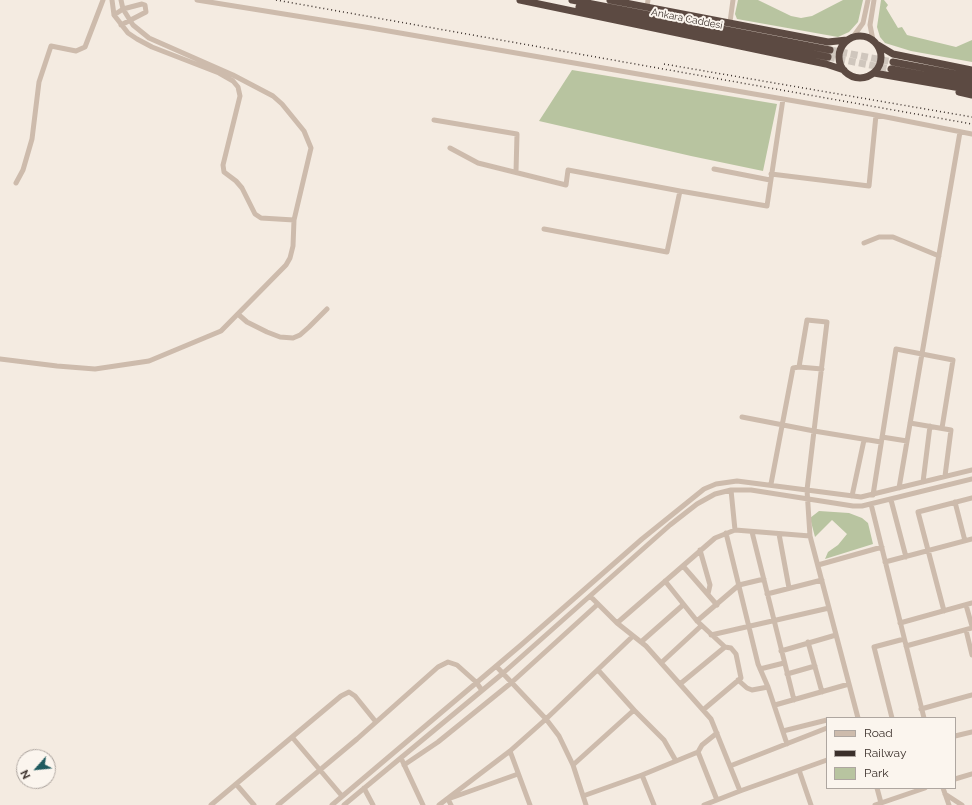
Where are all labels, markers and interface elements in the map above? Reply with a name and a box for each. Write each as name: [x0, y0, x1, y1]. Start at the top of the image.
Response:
street label: Ankara Caddesi: [650, 6, 724, 32]
legend: [826, 717, 956, 789]
text: Road: [864, 726, 893, 740]
text: Railway: [864, 746, 906, 760]
north arrow: [16, 749, 56, 789]
text: Park: [864, 766, 889, 780]
text: N: [18, 768, 33, 781]

